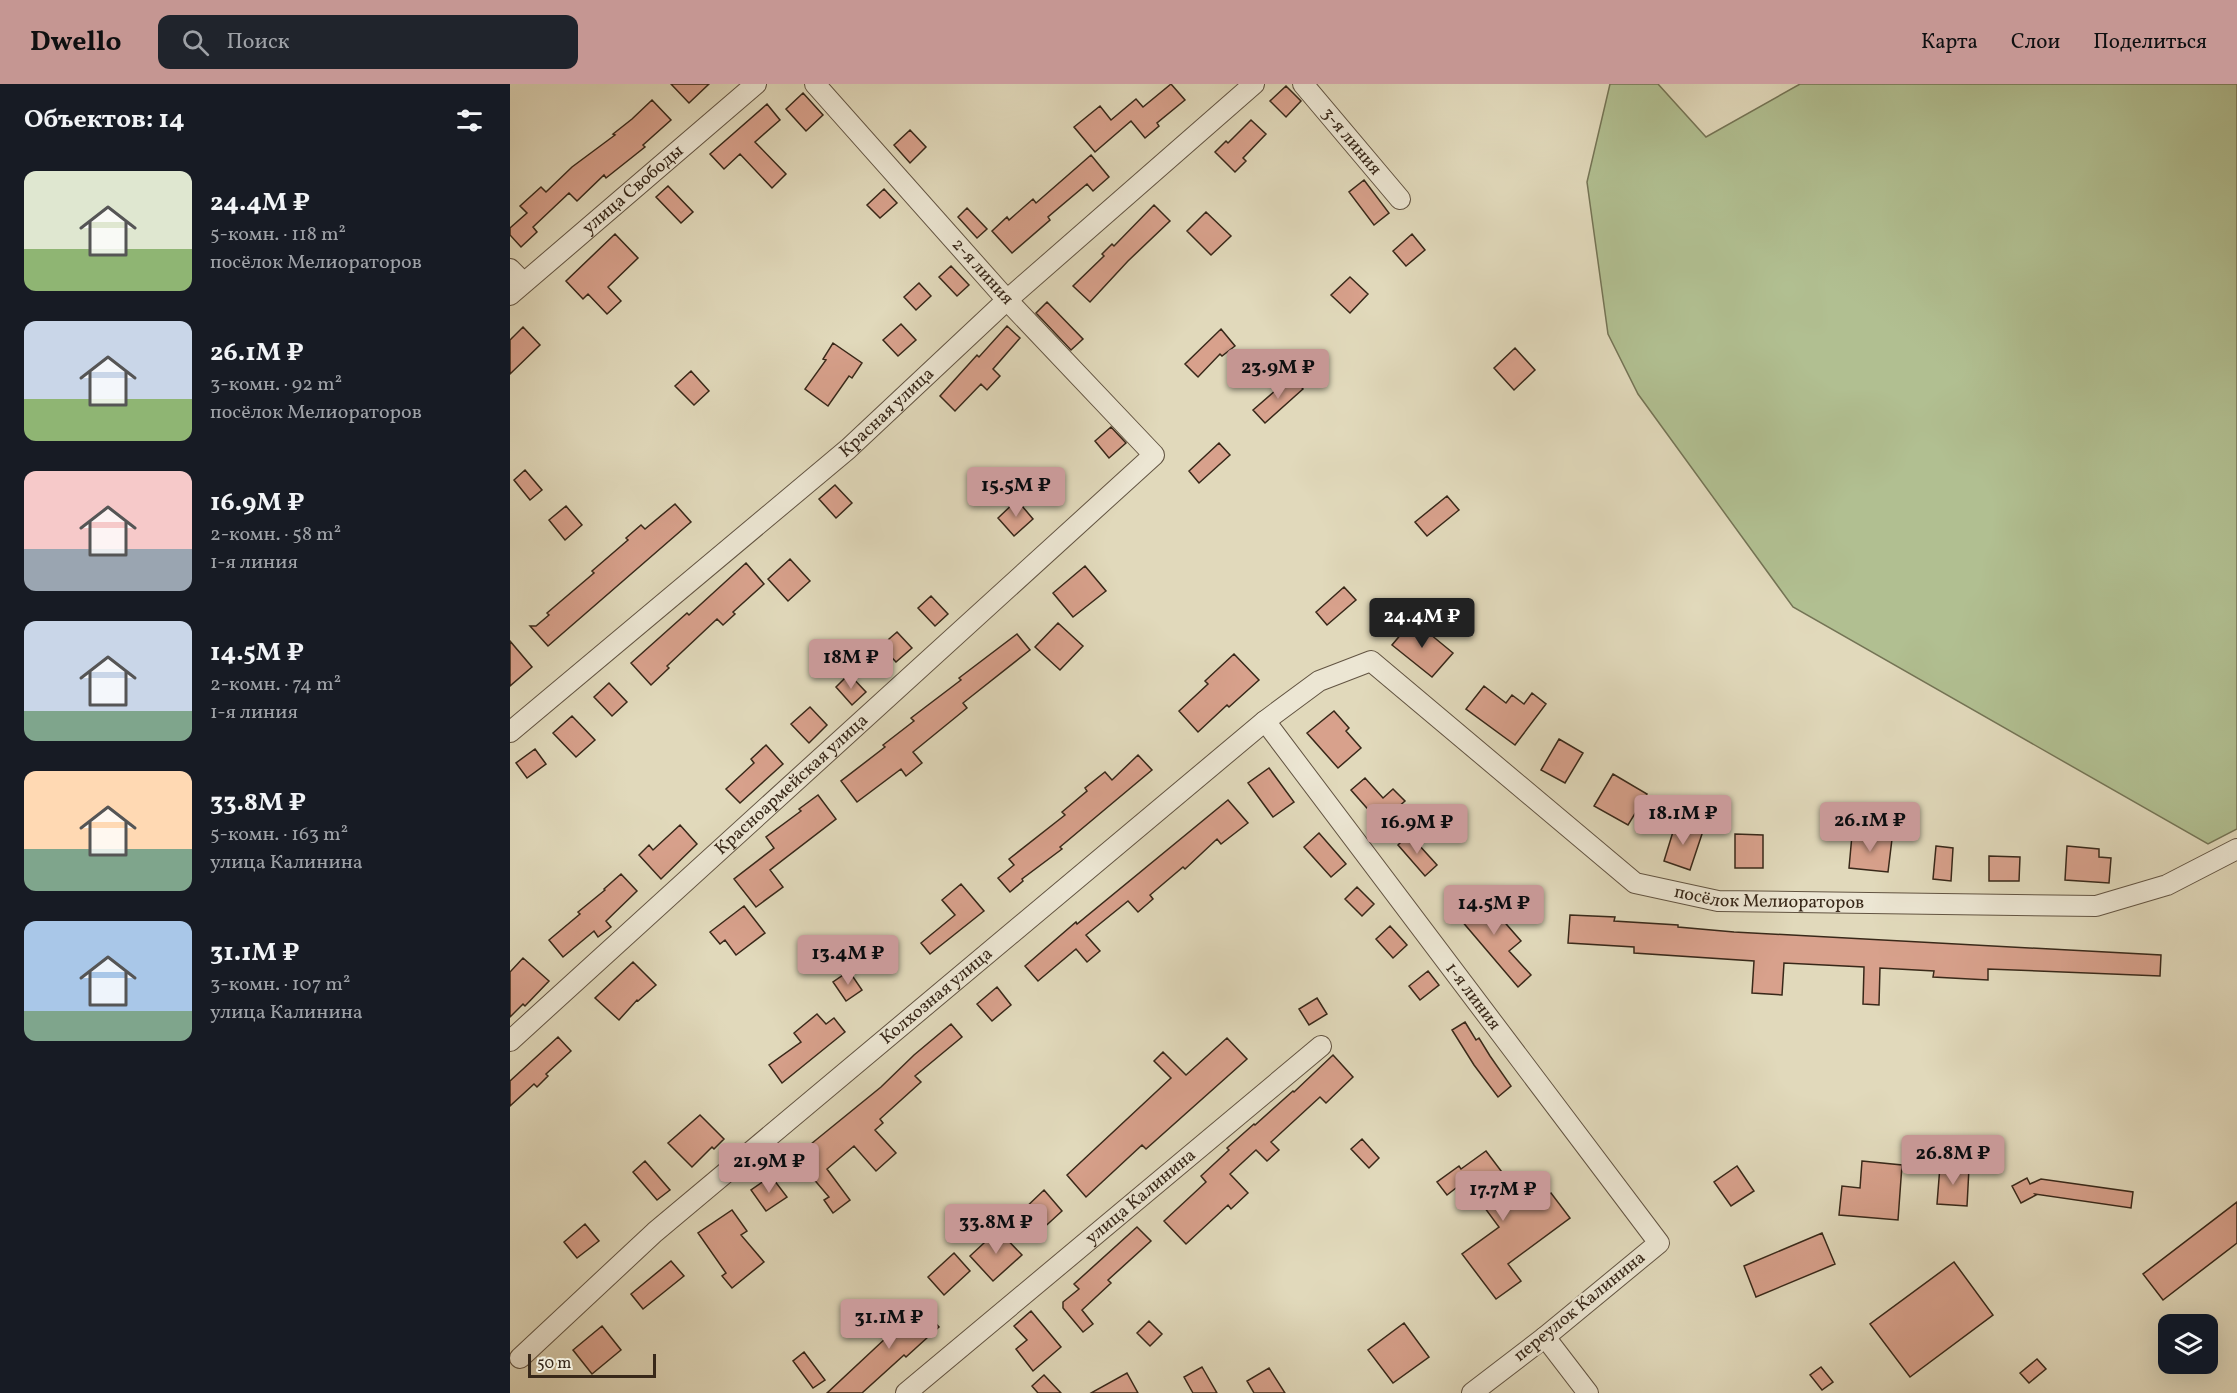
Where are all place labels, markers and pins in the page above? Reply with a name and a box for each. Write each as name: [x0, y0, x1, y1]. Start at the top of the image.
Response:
pin: 23.9M ₽: [1223, 349, 1333, 400]
pin: 15.5M ₽: [961, 467, 1071, 518]
pin: 24.4M ₽: [1367, 598, 1477, 649]
pin: 18M ₽: [809, 639, 893, 690]
pin: 18.1M ₽: [1628, 795, 1738, 846]
pin: 26.1M ₽: [1815, 802, 1925, 853]
pin: 16.9M ₽: [1362, 804, 1472, 855]
pin: 14.5M ₽: [1439, 885, 1549, 936]
pin: 13.4M ₽: [793, 935, 903, 986]
pin: 26.8M ₽: [1898, 1135, 2008, 1186]
pin: 21.9M ₽: [714, 1143, 824, 1194]
pin: 17.7M ₽: [1448, 1171, 1558, 1222]
pin: 33.8M ₽: [941, 1204, 1051, 1255]
pin: 31.1M ₽: [834, 1299, 944, 1350]

